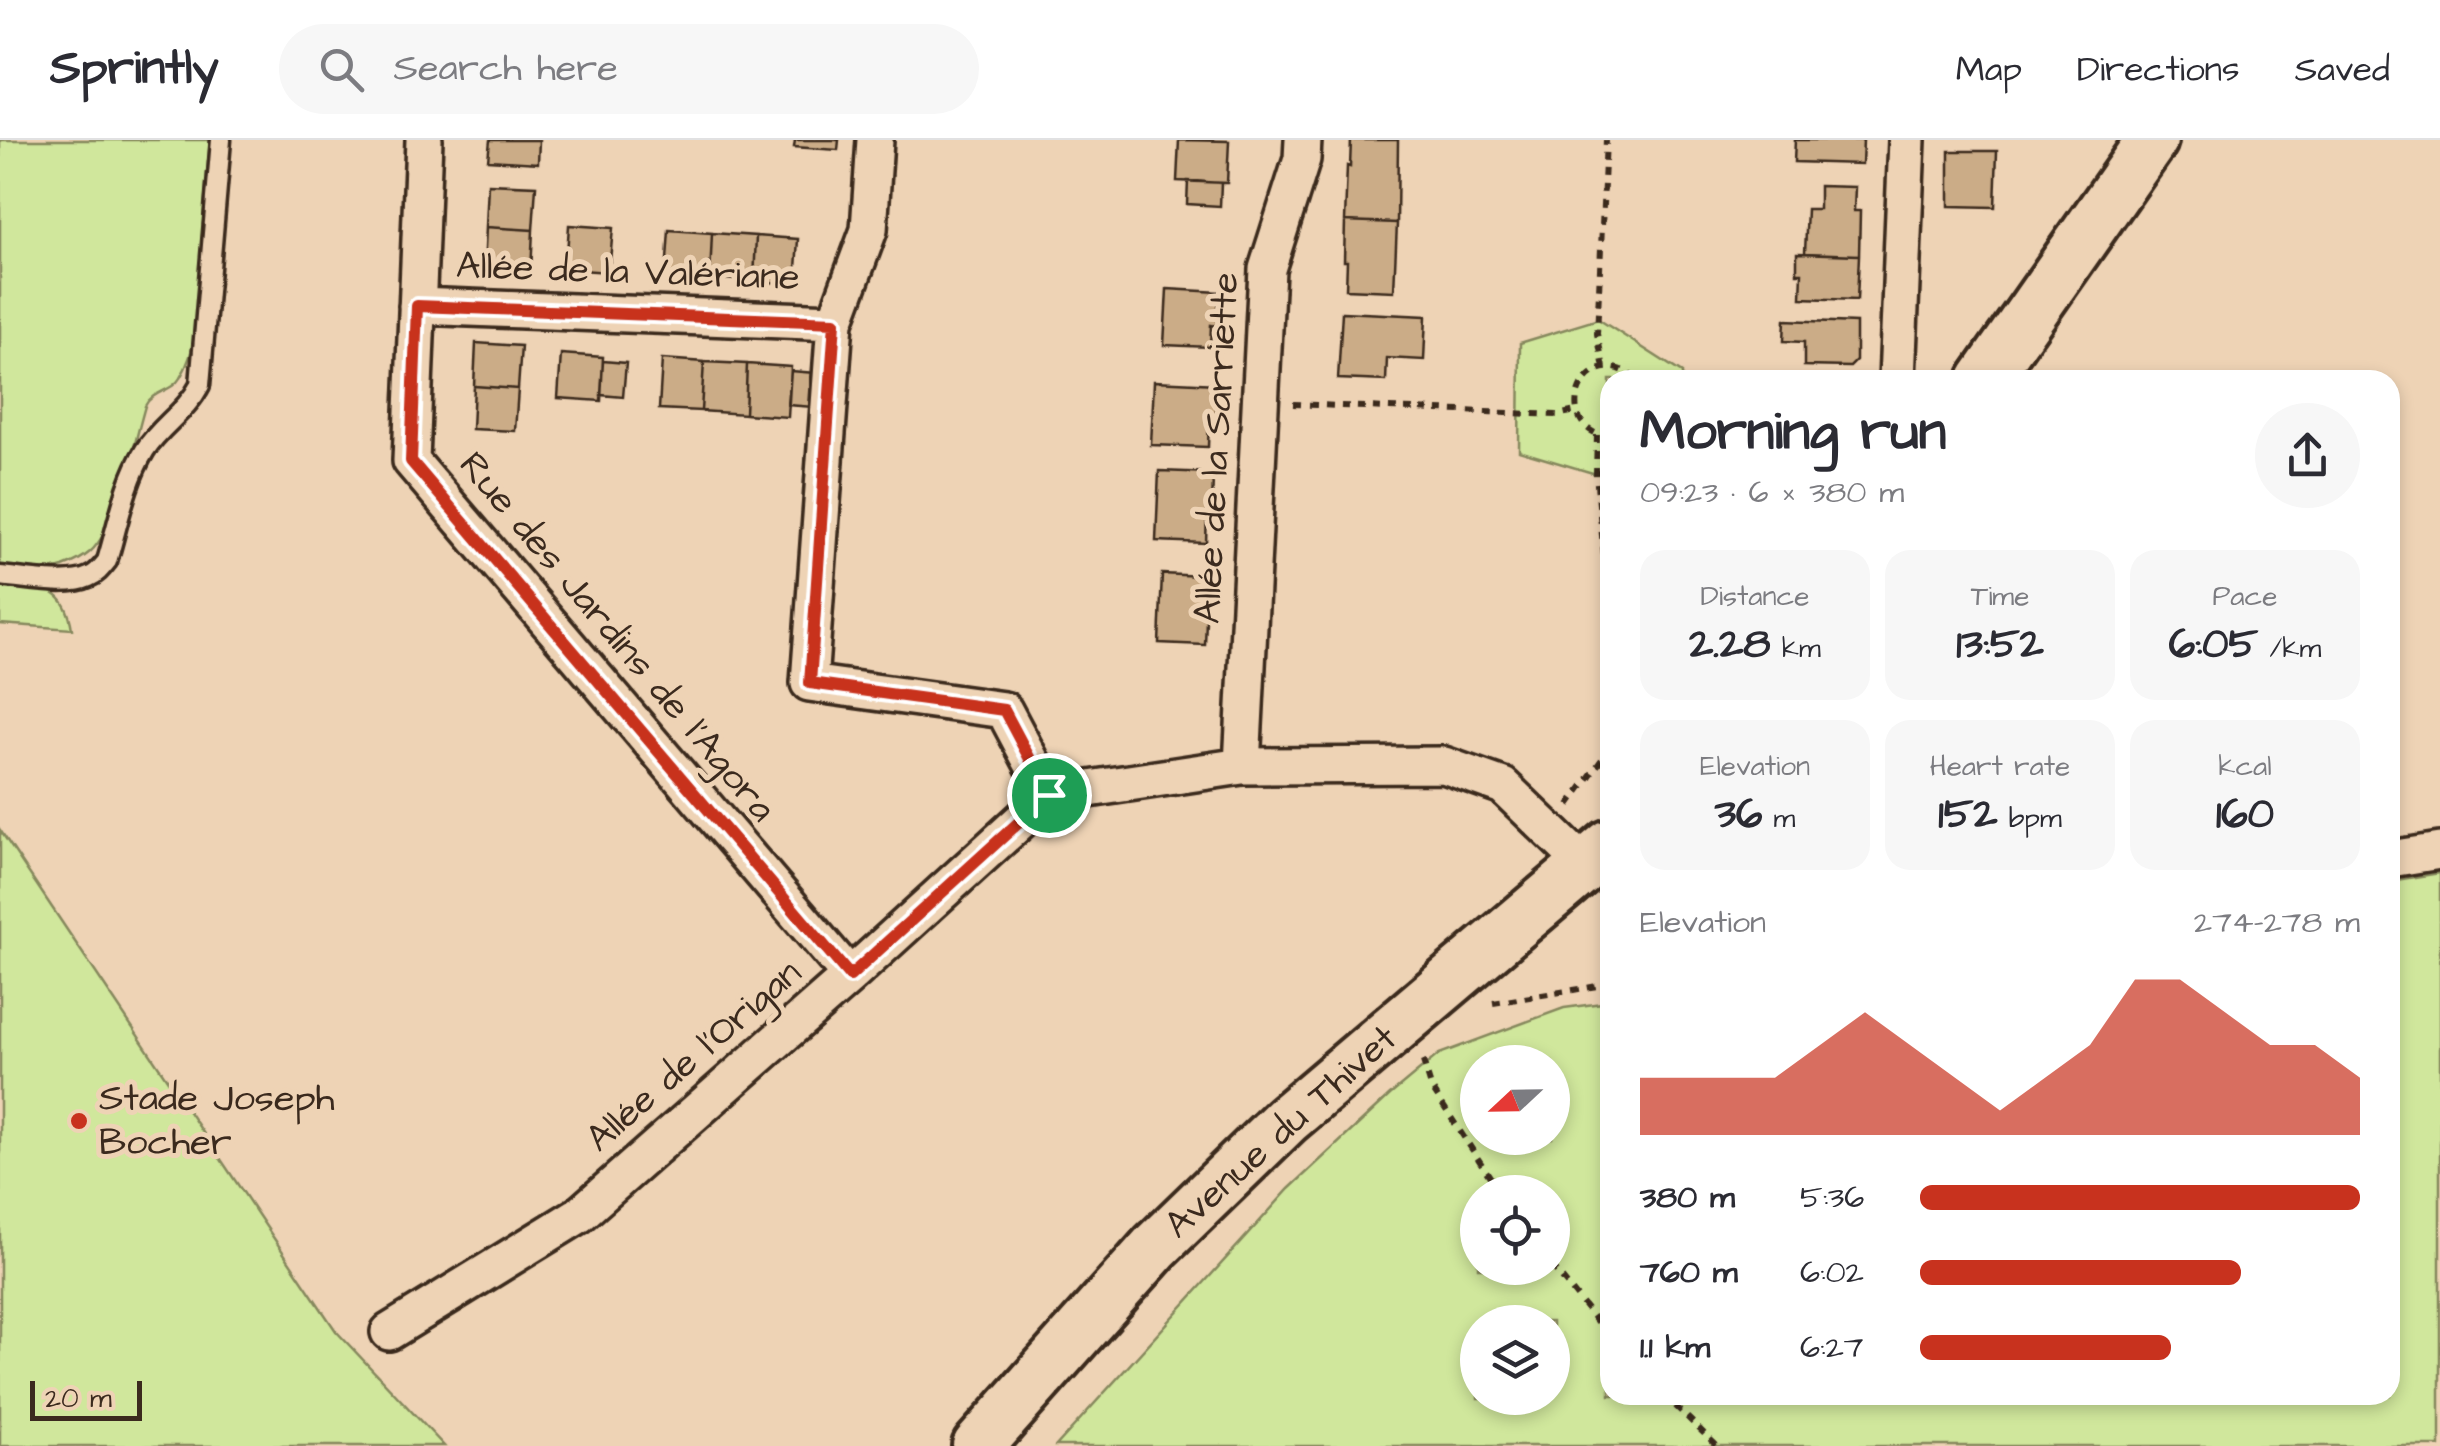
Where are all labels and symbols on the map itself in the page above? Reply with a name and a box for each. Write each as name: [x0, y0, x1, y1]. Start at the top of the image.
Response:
street label: Allée de la Valériane: [455, 240, 801, 304]
street label: Allée de la Sarriette: [1182, 271, 1252, 625]
street label: Rue des Jardins de l'Agora: [447, 441, 787, 833]
pin: [1007, 753, 1092, 838]
street label: Allée de l'Origan: [575, 948, 813, 1164]
street label: Avenue du Thivet: [1153, 1013, 1409, 1251]
north arrow: [1460, 1045, 1570, 1155]
place label: Stade Joseph Bocher: [99, 1073, 335, 1169]
marker: Stade Joseph Bocher: [68, 1110, 90, 1132]
scale bar: [30, 1376, 142, 1420]

